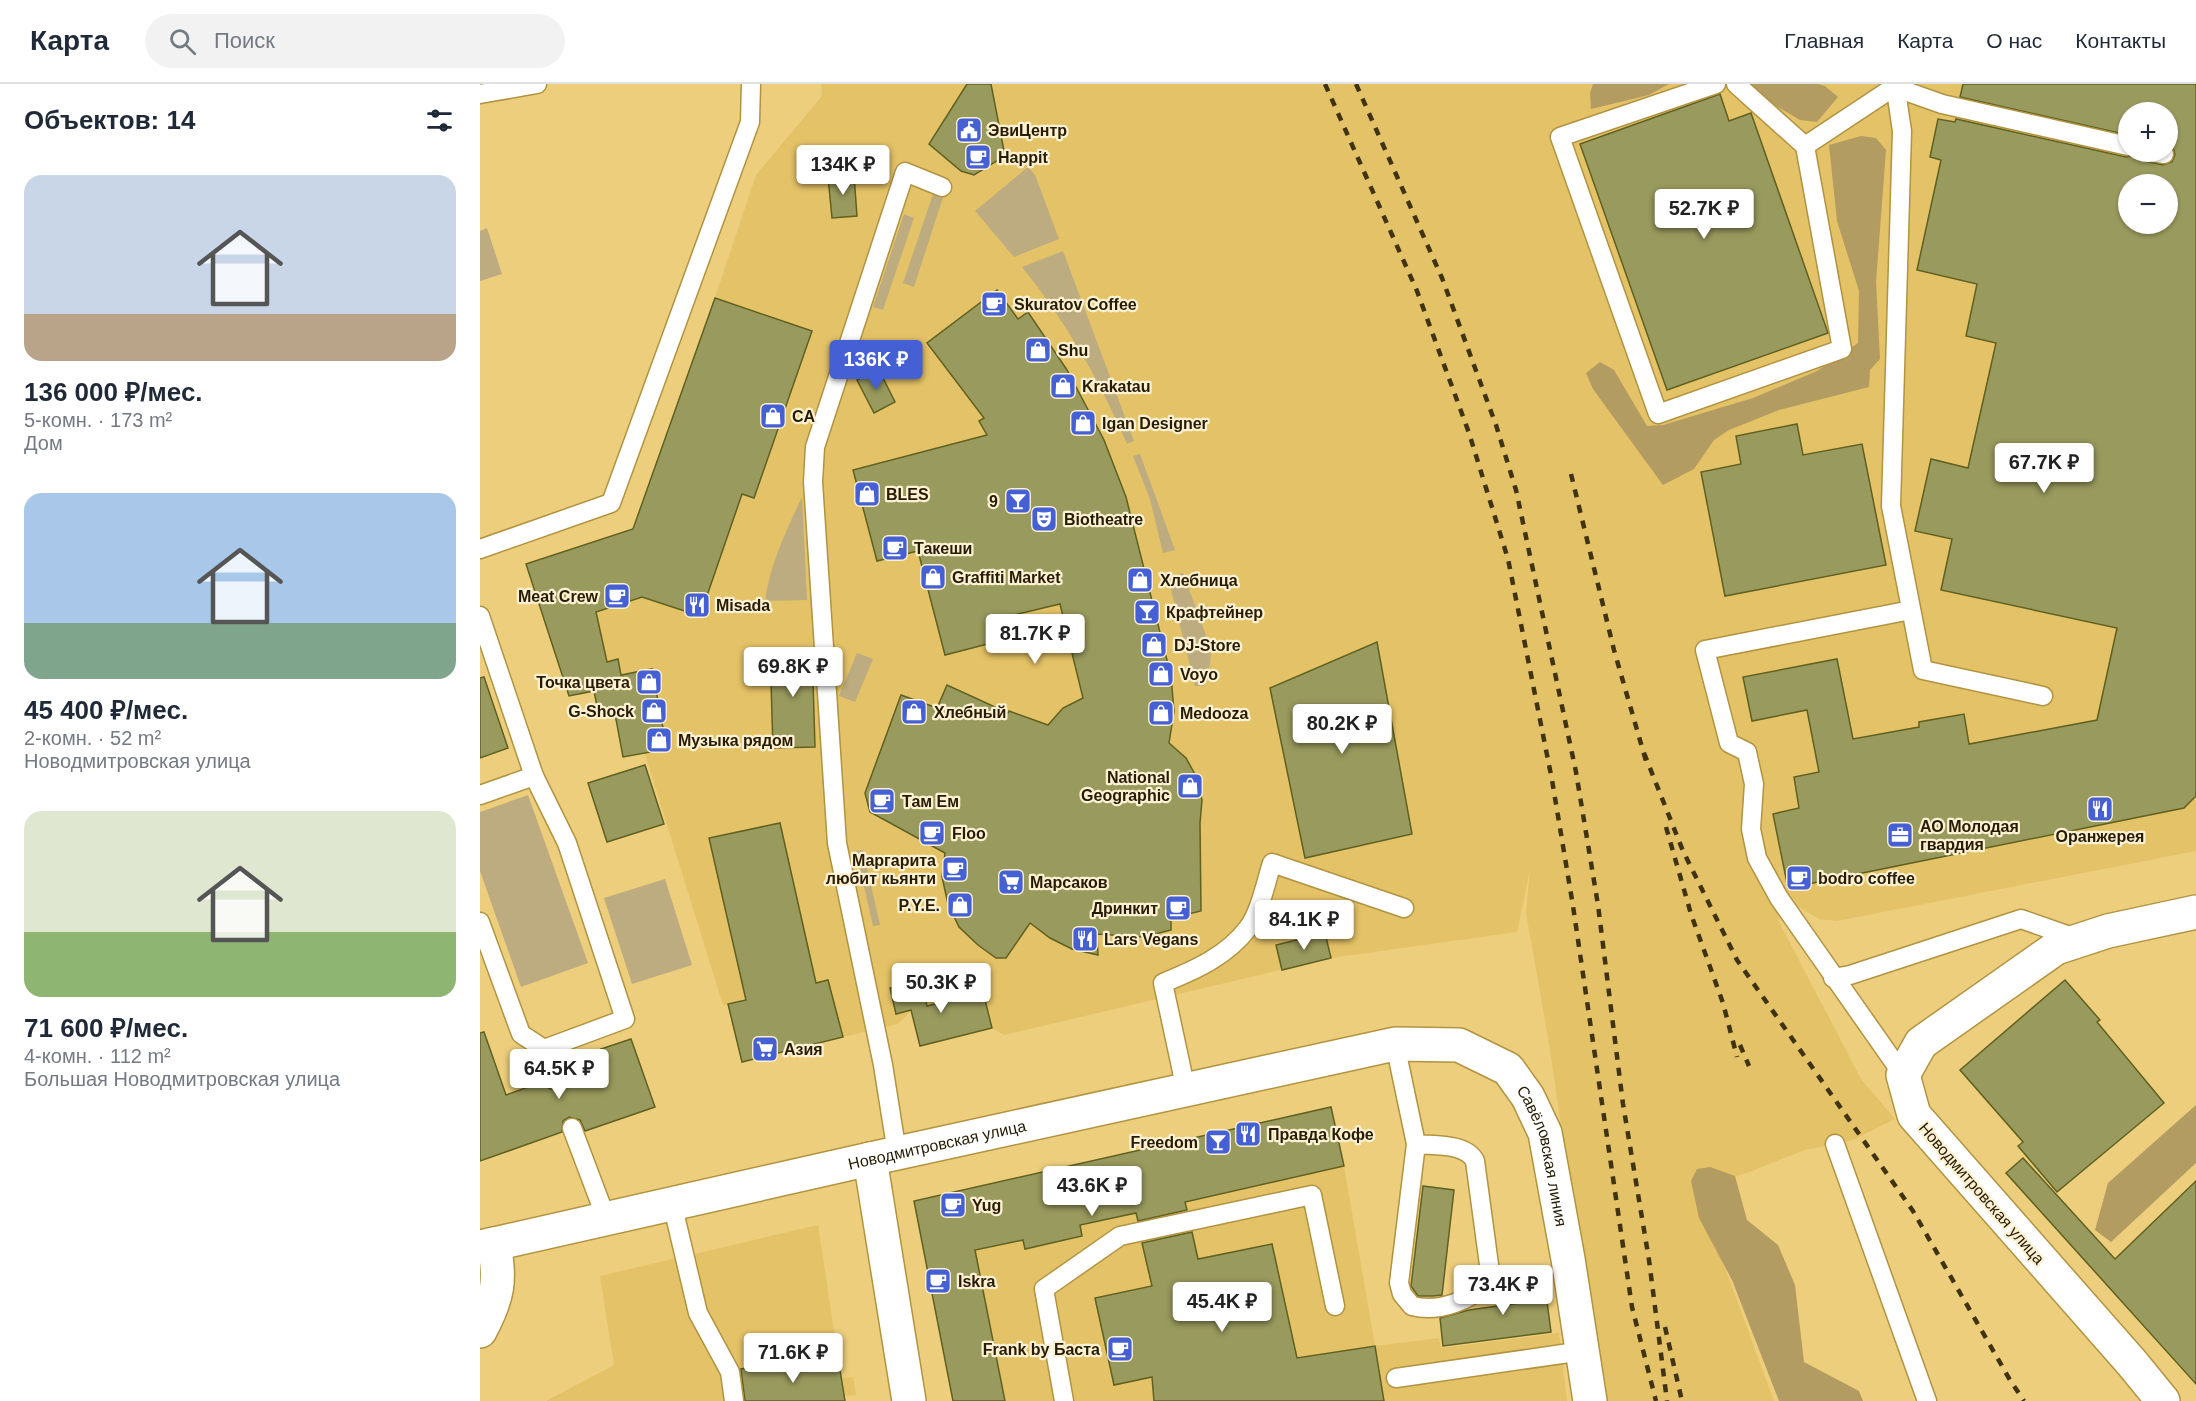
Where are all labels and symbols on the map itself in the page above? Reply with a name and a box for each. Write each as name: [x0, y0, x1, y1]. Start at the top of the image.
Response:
public building icon: ЭвиЦентр: [954, 115, 984, 145]
place label: ЭвиЦентр: [988, 122, 1067, 139]
cafe icon: Happit: [963, 142, 993, 172]
pin: 134K ₽: [794, 145, 892, 196]
place label: Happit: [998, 149, 1048, 166]
pin: 52.7K ₽: [1649, 189, 1759, 240]
cafe icon: Skuratov Coffee: [979, 289, 1009, 319]
place label: Skuratov Coffee: [1014, 296, 1137, 313]
shop icon: Shu: [1023, 335, 1053, 365]
pin: 136K ₽: [827, 340, 925, 391]
place label: Shu: [1058, 342, 1088, 359]
shop icon: Krakatau: [1048, 371, 1078, 401]
place label: Krakatau: [1082, 378, 1150, 395]
shop icon: CA: [758, 401, 788, 431]
place label: CA: [792, 408, 816, 425]
shop icon: Igan Designer: [1068, 408, 1098, 438]
place label: Igan Designer: [1102, 415, 1208, 432]
pin: 67.7K ₽: [1989, 443, 2099, 494]
shop icon: BLES: [852, 479, 882, 509]
place label: BLES: [886, 486, 929, 503]
bar icon: 9: [1003, 486, 1033, 516]
place label: 9: [989, 493, 998, 510]
theatre icon: Biotheatre: [1029, 504, 1059, 534]
place label: Biotheatre: [1064, 511, 1143, 528]
cafe icon: Такеши: [880, 533, 910, 563]
place label: Такеши: [914, 540, 972, 557]
shop icon: Graffiti Market: [918, 562, 948, 592]
shop icon: Хлебница: [1125, 565, 1155, 595]
place label: Graffiti Market: [952, 569, 1061, 586]
place label: Хлебница: [1160, 572, 1238, 589]
cafe icon: Meat Crew: [602, 581, 632, 611]
place label: Meat Crew: [518, 588, 599, 605]
restaurant icon: Misada: [682, 590, 712, 620]
place label: Misada: [716, 597, 770, 614]
bar icon: Крафтейнер: [1132, 597, 1162, 627]
place label: Крафтейнер: [1166, 604, 1263, 621]
pin: 81.7K ₽: [980, 614, 1090, 665]
shop icon: DJ-Store: [1139, 630, 1169, 660]
place label: DJ-Store: [1174, 637, 1241, 654]
pin: 69.8K ₽: [738, 647, 848, 698]
shop icon: Voyo: [1146, 659, 1176, 689]
place label: Voyo: [1180, 666, 1218, 683]
shop icon: Точка цвета: [634, 667, 664, 697]
place label: Точка цвета: [536, 674, 630, 691]
shop icon: G-Shock: [639, 696, 669, 726]
shop icon: Хлебный: [899, 697, 929, 727]
shop icon: Medooza: [1146, 698, 1176, 728]
place label: G-Shock: [568, 703, 634, 720]
place label: Хлебный: [934, 704, 1006, 721]
pin: 80.2K ₽: [1287, 704, 1397, 755]
place label: Medooza: [1180, 705, 1249, 722]
shop icon: Музыка рядом: [644, 725, 674, 755]
place label: Музыка рядом: [678, 732, 793, 749]
place label: National Geographic: [1081, 769, 1170, 804]
shop icon: National Geographic: [1175, 771, 1205, 801]
cafe icon: Там Ем: [867, 786, 897, 816]
place label: Там Ем: [902, 793, 959, 810]
restaurant icon: Оранжерея: [2085, 794, 2115, 824]
cafe icon: Floo: [917, 818, 947, 848]
place label: АО Молодая гвардия: [1920, 818, 2019, 853]
office icon: АО Молодая гвардия: [1885, 820, 1915, 850]
place label: Floo: [952, 825, 986, 842]
place label: Оранжерея: [2056, 828, 2144, 845]
place label: Маргарита любит кьянти: [826, 852, 936, 887]
cafe icon: Маргарита любит кьянти: [940, 854, 970, 884]
cafe icon: bodro coffee: [1784, 863, 1814, 893]
supermarket icon: Марсаков: [996, 867, 1026, 897]
place label: bodro coffee: [1818, 870, 1915, 887]
place label: Марсаков: [1030, 874, 1108, 891]
shop icon: P.Y.E.: [945, 890, 975, 920]
cafe icon: Дринкит: [1163, 893, 1193, 923]
place label: P.Y.E.: [898, 897, 940, 914]
place label: Дринкит: [1092, 900, 1158, 917]
pin: 84.1K ₽: [1249, 900, 1359, 951]
restaurant icon: Lars Vegans: [1070, 924, 1100, 954]
place label: Lars Vegans: [1104, 931, 1198, 948]
pin: 50.3K ₽: [886, 963, 996, 1014]
supermarket icon: Азия: [750, 1034, 780, 1064]
place label: Азия: [784, 1041, 823, 1058]
pin: 64.5K ₽: [504, 1049, 614, 1100]
street label: Савёловская линия: [1513, 1082, 1570, 1228]
street label: Новодмитровская улица: [847, 1117, 1028, 1173]
restaurant icon: Правда Кофе: [1233, 1119, 1263, 1149]
street label: Новодмитровская улица: [1916, 1119, 2048, 1267]
place label: Правда Кофе: [1268, 1126, 1374, 1143]
bar icon: Freedom: [1203, 1127, 1233, 1157]
place label: Freedom: [1130, 1134, 1198, 1151]
pin: 43.6K ₽: [1037, 1166, 1147, 1217]
cafe icon: Yug: [938, 1190, 968, 1220]
place label: Yug: [972, 1197, 1001, 1214]
pin: 73.4K ₽: [1448, 1265, 1558, 1316]
cafe icon: Iskra: [923, 1266, 953, 1296]
place label: Iskra: [958, 1273, 995, 1290]
pin: 45.4K ₽: [1167, 1282, 1277, 1333]
pin: 71.6K ₽: [738, 1333, 848, 1384]
cafe icon: Frank by Баста: [1105, 1334, 1135, 1364]
place label: Frank by Баста: [983, 1341, 1100, 1358]

